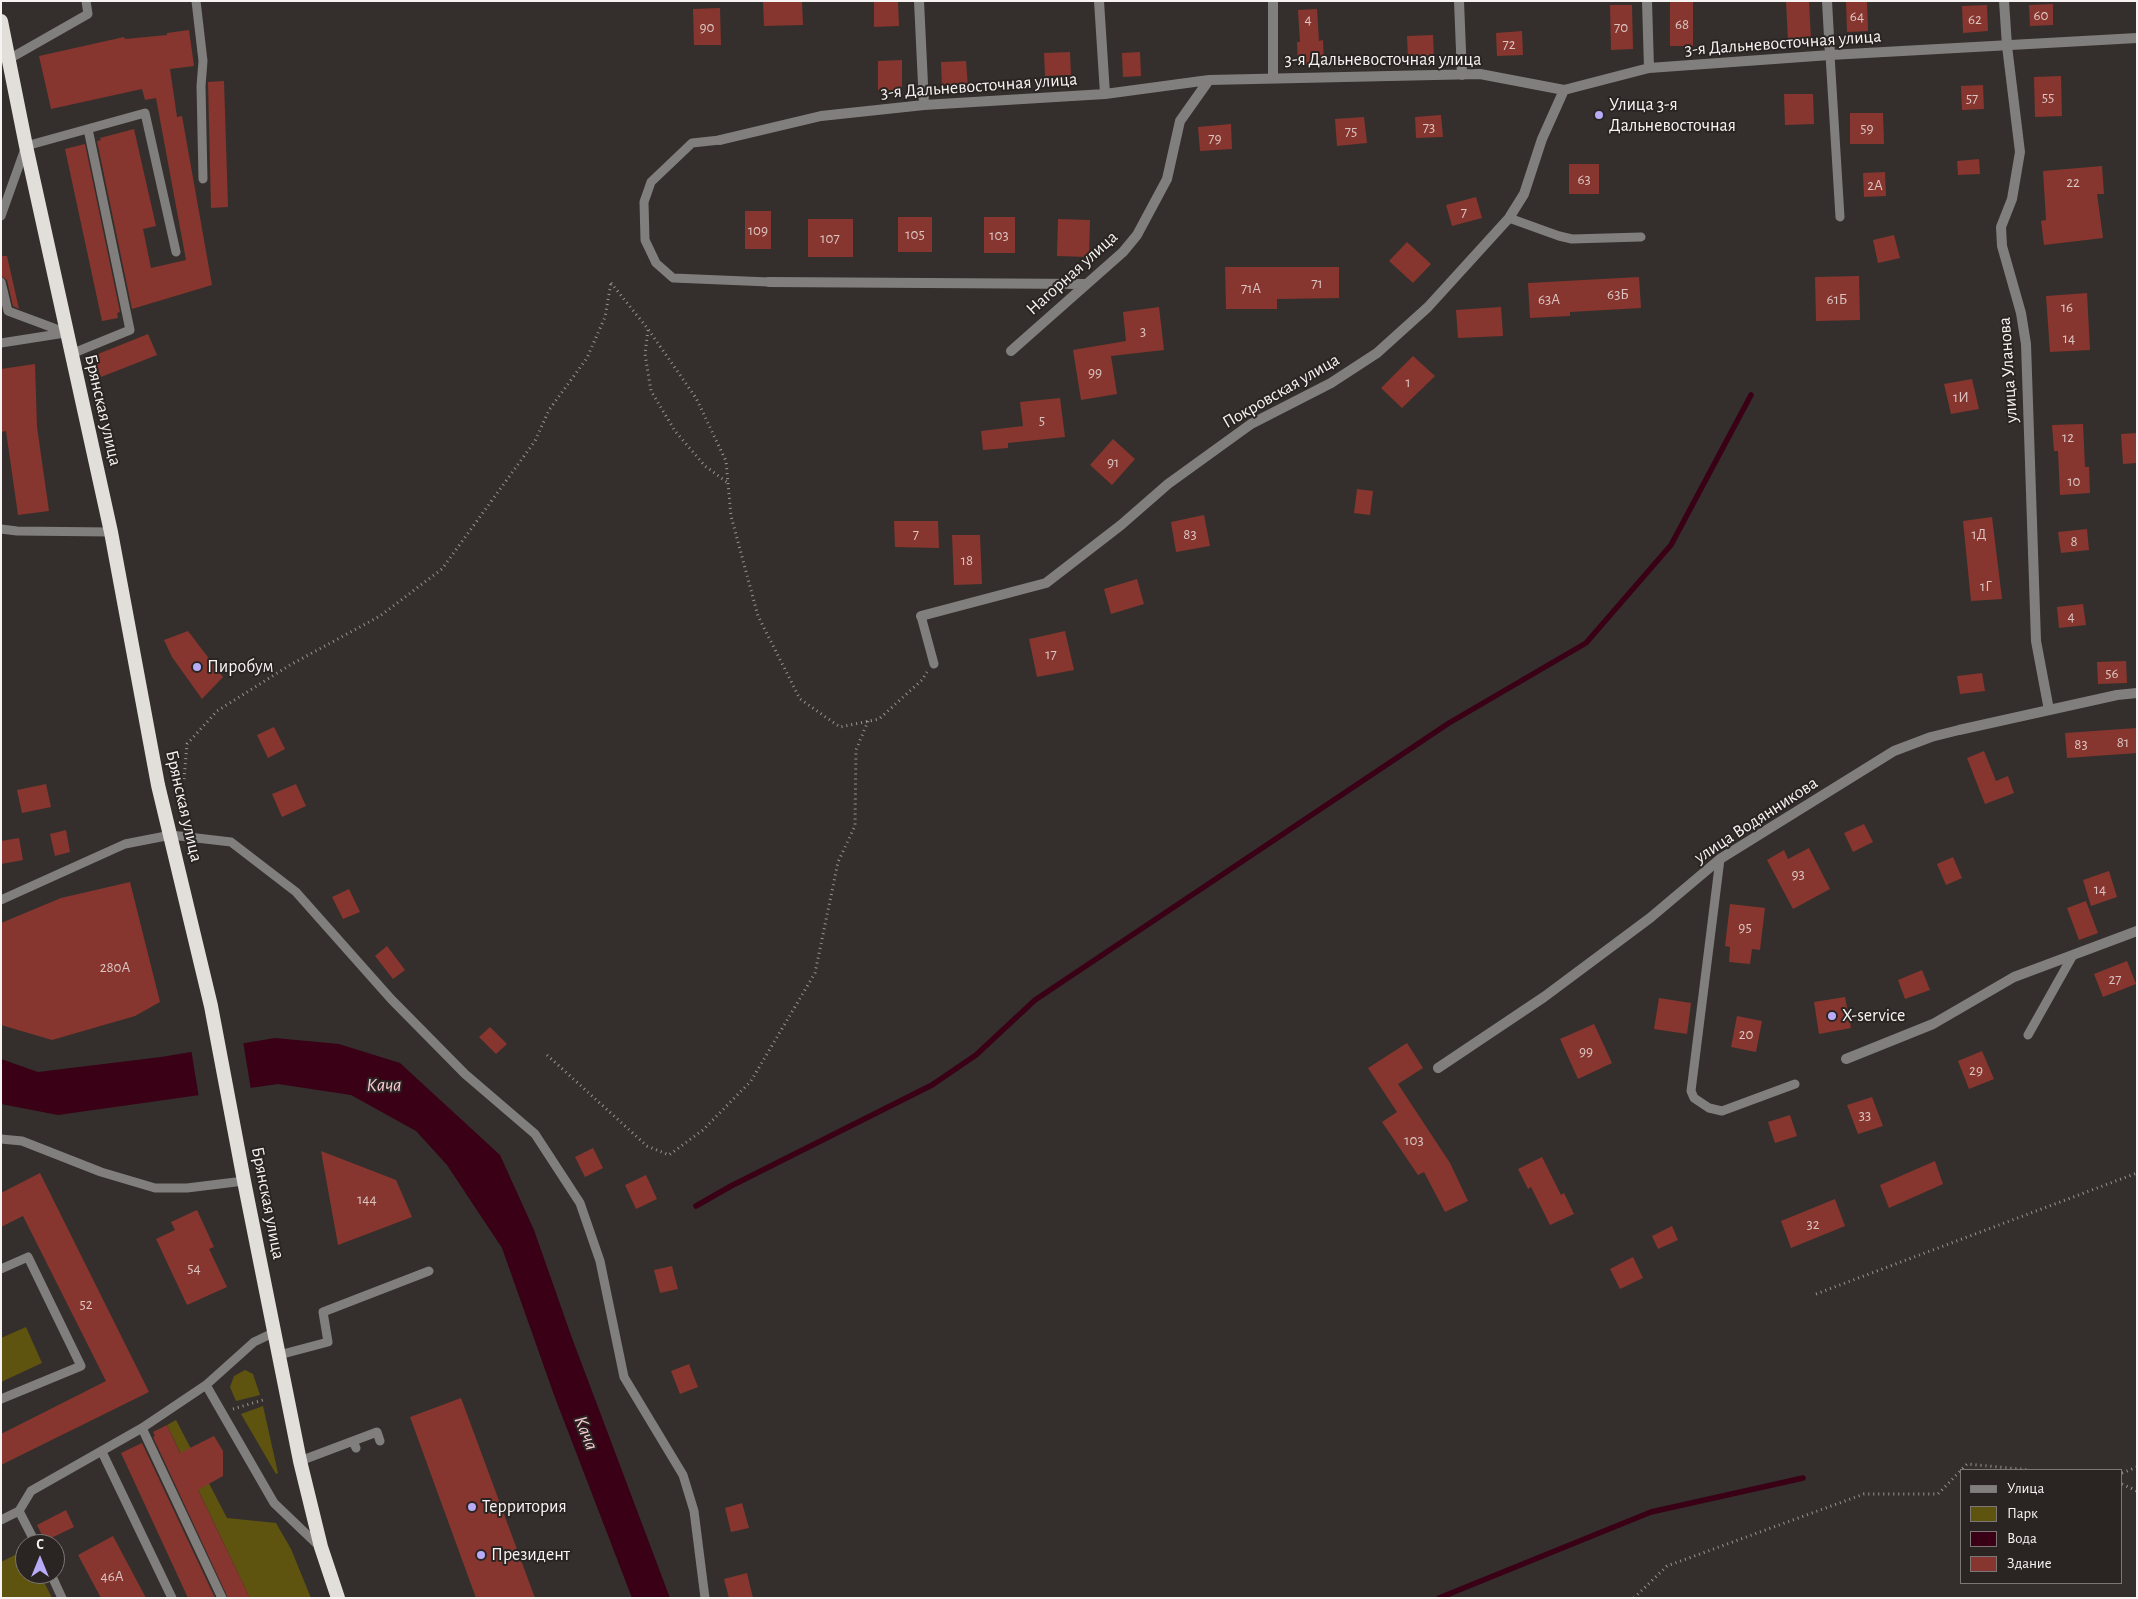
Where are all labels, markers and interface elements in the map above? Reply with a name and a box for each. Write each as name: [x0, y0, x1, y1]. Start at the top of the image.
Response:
house number: 60: [2034, 6, 2048, 24]
house number: 64: [1850, 7, 1864, 25]
house number: 4: [1304, 10, 1312, 28]
house number: 62: [1968, 10, 1982, 28]
house number: 68: [1675, 15, 1689, 33]
house number: 90: [700, 18, 714, 36]
house number: 70: [1614, 18, 1628, 36]
street label: 3-я Дальневосточная улица: [1684, 25, 1882, 61]
house number: 72: [1502, 35, 1516, 53]
street label: 3-я Дальневосточная улица: [1285, 49, 1481, 71]
street label: 3-я Дальневосточная улица: [880, 68, 1078, 104]
house number: 55: [2042, 88, 2054, 106]
house number: 57: [1966, 89, 1978, 107]
place label: Улица 3-я Дальневосточная: [1609, 94, 1736, 136]
marker: Улица 3-я Дальневосточная: [1593, 109, 1605, 121]
house number: 73: [1423, 118, 1435, 136]
house number: 59: [1860, 119, 1874, 137]
house number: 75: [1345, 122, 1357, 140]
house number: 79: [1208, 129, 1222, 147]
house number: 63: [1577, 170, 1591, 188]
house number: 22: [2066, 173, 2080, 191]
house number: 2А: [1867, 176, 1883, 194]
house number: 7: [1461, 203, 1467, 221]
house number: 109: [748, 221, 768, 239]
house number: 105: [905, 225, 925, 243]
house number: 103: [989, 226, 1009, 244]
street label: Нагорная улица: [1022, 226, 1122, 320]
house number: 107: [820, 229, 840, 247]
house number: 71: [1311, 274, 1323, 292]
house number: 71А: [1241, 279, 1261, 297]
house number: 63Б: [1607, 285, 1629, 303]
house number: 63А: [1538, 290, 1560, 308]
house number: 61Б: [1827, 290, 1847, 308]
house number: 16: [2061, 298, 2073, 316]
street label: улица Уланова: [1994, 316, 2022, 424]
house number: 3: [1140, 322, 1146, 340]
house number: 14: [2063, 329, 2075, 347]
street label: Покровская улица: [1219, 349, 1343, 433]
street label: Брянская улица: [80, 352, 126, 468]
house number: 99: [1088, 363, 1102, 381]
house number: 1: [1405, 373, 1411, 391]
house number: 1И: [1953, 388, 1969, 406]
house number: 5: [1039, 411, 1045, 429]
house number: 12: [2062, 428, 2074, 446]
house number: 91: [1107, 453, 1119, 471]
house number: 10: [2067, 472, 2081, 490]
house number: 7: [913, 525, 919, 543]
house number: 83: [1183, 525, 1197, 543]
house number: 1Д: [1972, 525, 1986, 543]
house number: 8: [2070, 532, 2078, 550]
house number: 18: [961, 551, 973, 569]
house number: 1Г: [1980, 577, 1992, 595]
house number: 4: [2067, 607, 2075, 625]
house number: 17: [1045, 645, 1057, 663]
place label: Пиробум: [207, 656, 274, 678]
marker: Пиробум: [191, 661, 203, 673]
house number: 56: [2105, 664, 2119, 682]
house number: 81: [2117, 733, 2129, 751]
house number: 83: [2074, 735, 2088, 753]
street label: Брянская улица: [161, 748, 207, 864]
street label: улица Водянникова: [1690, 772, 1822, 868]
house number: 93: [1791, 865, 1805, 883]
house number: 14: [2094, 880, 2106, 898]
house number: 95: [1738, 918, 1752, 936]
house number: 280А: [100, 958, 130, 976]
house number: 27: [2108, 970, 2122, 988]
place label: X-service: [1842, 1005, 1905, 1027]
marker: X-service: [1826, 1010, 1838, 1022]
house number: 20: [1739, 1025, 1753, 1043]
house number: 99: [1579, 1042, 1593, 1060]
house number: 29: [1969, 1061, 1983, 1079]
water label: Кача: [367, 1074, 401, 1096]
house number: 33: [1859, 1106, 1871, 1124]
house number: 103: [1404, 1131, 1424, 1149]
street label: Брянская улица: [247, 1145, 289, 1261]
house number: 144: [357, 1190, 377, 1208]
house number: 32: [1806, 1215, 1820, 1233]
house number: 54: [187, 1259, 201, 1277]
house number: 52: [79, 1295, 93, 1313]
water label: Кача: [569, 1413, 603, 1453]
legend: [1960, 1469, 2123, 1584]
text: Улица: [2007, 1481, 2044, 1496]
place label: Территория: [482, 1496, 567, 1518]
marker: Территория: [466, 1501, 478, 1513]
text: Парк: [2007, 1506, 2038, 1521]
text: Вода: [2007, 1531, 2037, 1546]
north arrow: [15, 1534, 65, 1584]
text: С: [36, 1538, 44, 1552]
place label: Президент: [491, 1544, 570, 1566]
marker: Президент: [475, 1549, 487, 1561]
text: Здание: [2007, 1556, 2052, 1571]
house number: 46А: [100, 1567, 124, 1585]

